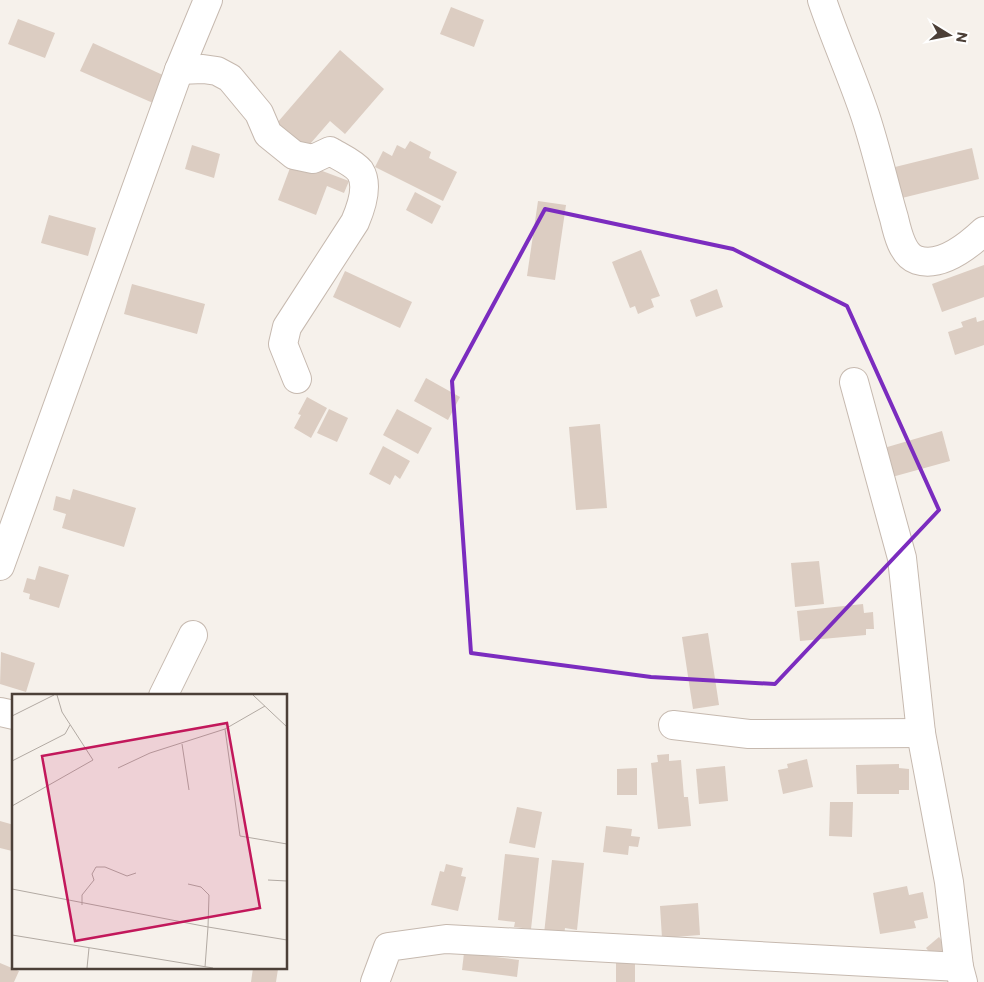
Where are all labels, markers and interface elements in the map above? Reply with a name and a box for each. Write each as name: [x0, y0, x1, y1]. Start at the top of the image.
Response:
north arrow: [924, 10, 974, 60]
text: N: [953, 31, 972, 44]
inset map: [12, 694, 288, 970]

